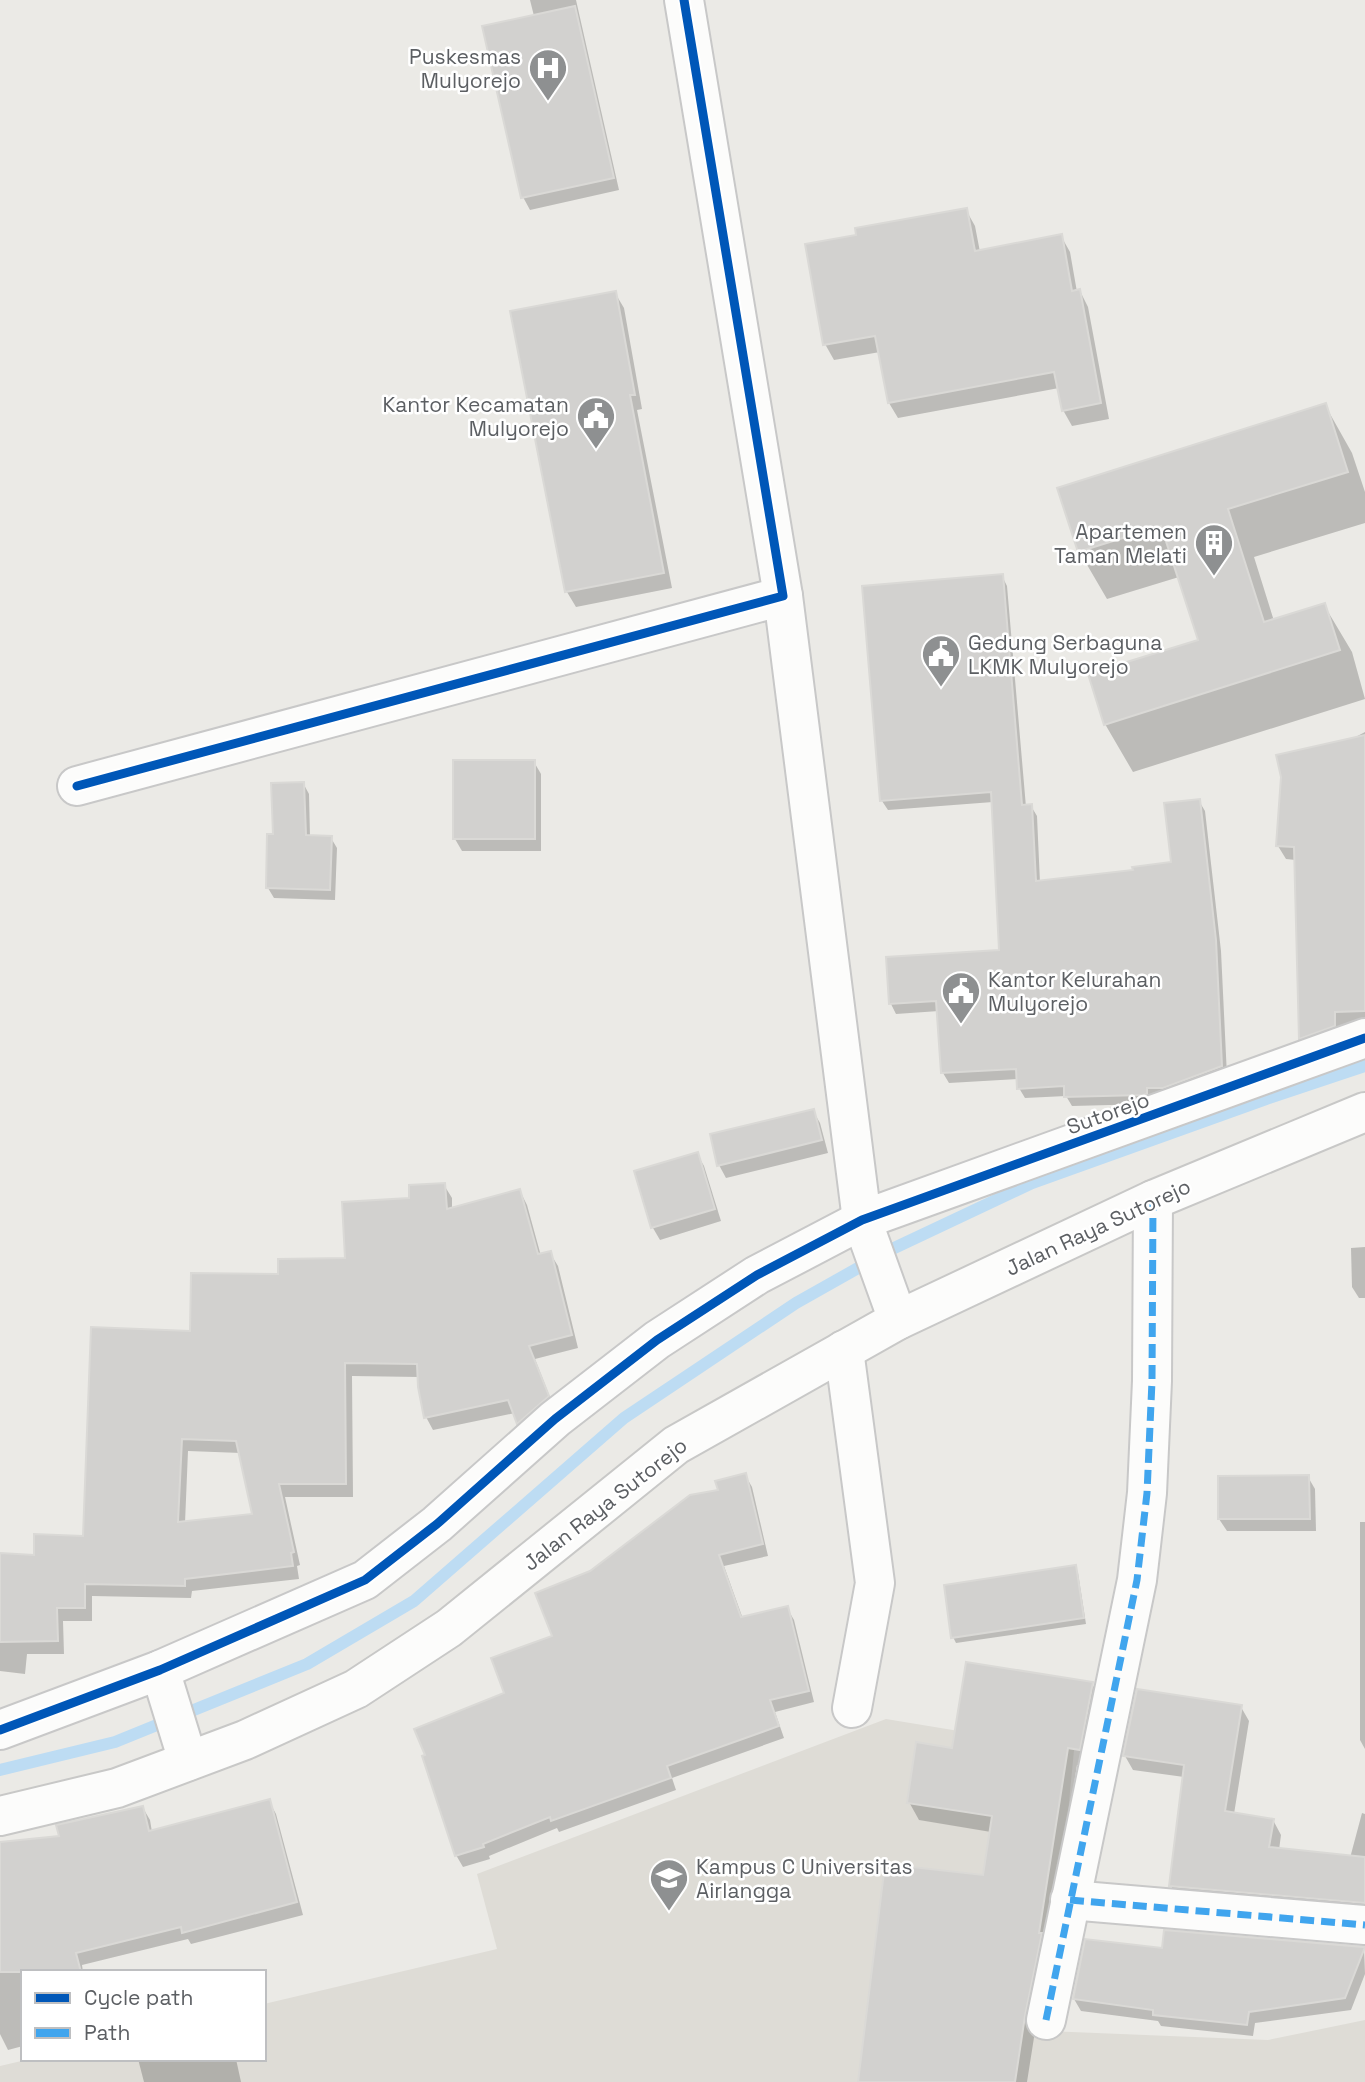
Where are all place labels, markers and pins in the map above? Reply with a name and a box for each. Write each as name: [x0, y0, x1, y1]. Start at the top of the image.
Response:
place label: Puskesmas Mulyorejo: [409, 43, 521, 94]
hospital icon: Puskesmas Mulyorejo: [527, 47, 569, 102]
place label: Kantor Kecamatan Mulyorejo: [382, 391, 569, 442]
public building icon: Kantor Kecamatan Mulyorejo: [575, 395, 617, 450]
place label: Apartemen Taman Melati: [1054, 518, 1187, 569]
building icon: Apartemen Taman Melati: [1193, 522, 1235, 577]
place label: Gedung Serbaguna LKMK Mulyorejo: [968, 629, 1162, 680]
public building icon: Gedung Serbaguna LKMK Mulyorejo: [920, 633, 962, 688]
place label: Kantor Kelurahan Mulyorejo: [988, 966, 1161, 1017]
public building icon: Kantor Kelurahan Mulyorejo: [940, 970, 982, 1025]
place label: Kampus C Universitas Airlangga: [696, 1853, 913, 1904]
school or university icon: Kampus C Universitas Airlangga: [648, 1857, 690, 1912]

